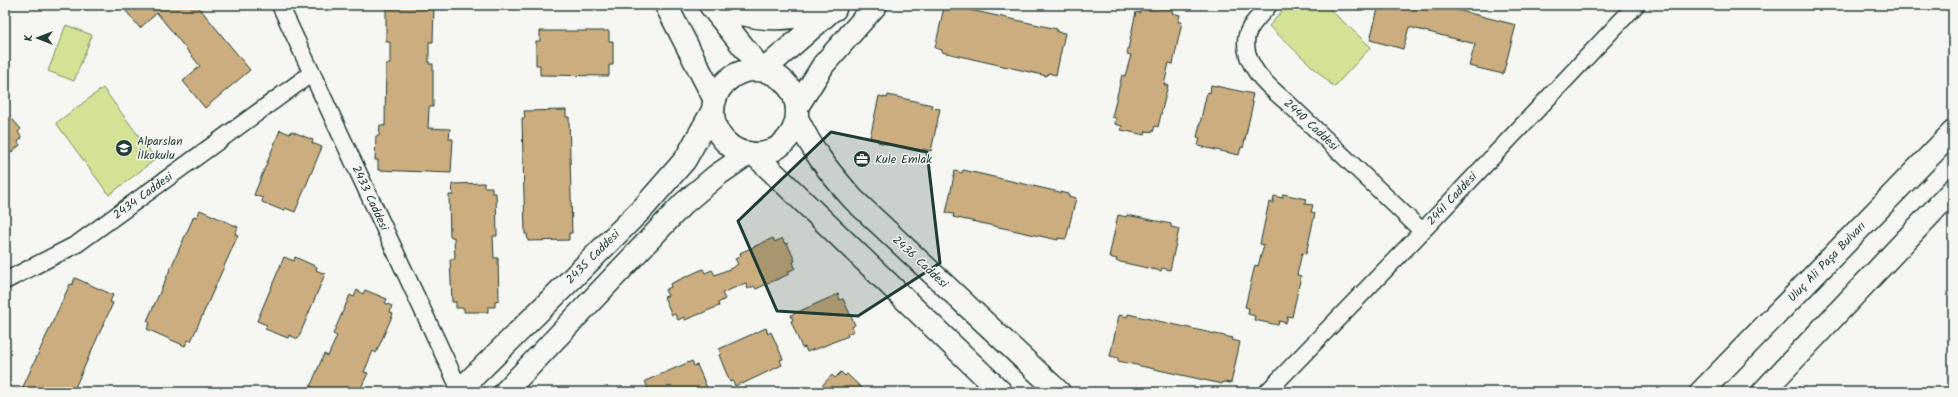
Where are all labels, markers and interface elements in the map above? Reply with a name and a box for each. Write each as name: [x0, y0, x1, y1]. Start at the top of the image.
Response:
north arrow: [18, 18, 58, 58]
text: K: [20, 34, 38, 41]
street label: 2440 Caddesi: [1279, 94, 1344, 156]
place label: Alparslan İlkokulu: [137, 132, 183, 165]
school or university icon: Alparslan İlkokulu: [114, 138, 134, 158]
office icon: Kule Emlak: [852, 149, 872, 169]
place label: Kule Emlak: [875, 150, 932, 169]
street label: 2433 Caddesi: [347, 162, 394, 235]
street label: 2434 Caddesi: [109, 167, 178, 224]
street label: 2441 Caddesi: [1422, 167, 1483, 230]
street label: Uluç Ali Paşa Bulvarı: [1783, 217, 1871, 307]
street label: 2435 Caddesi: [562, 225, 625, 288]
street label: 2436 Caddesi: [888, 231, 953, 294]

